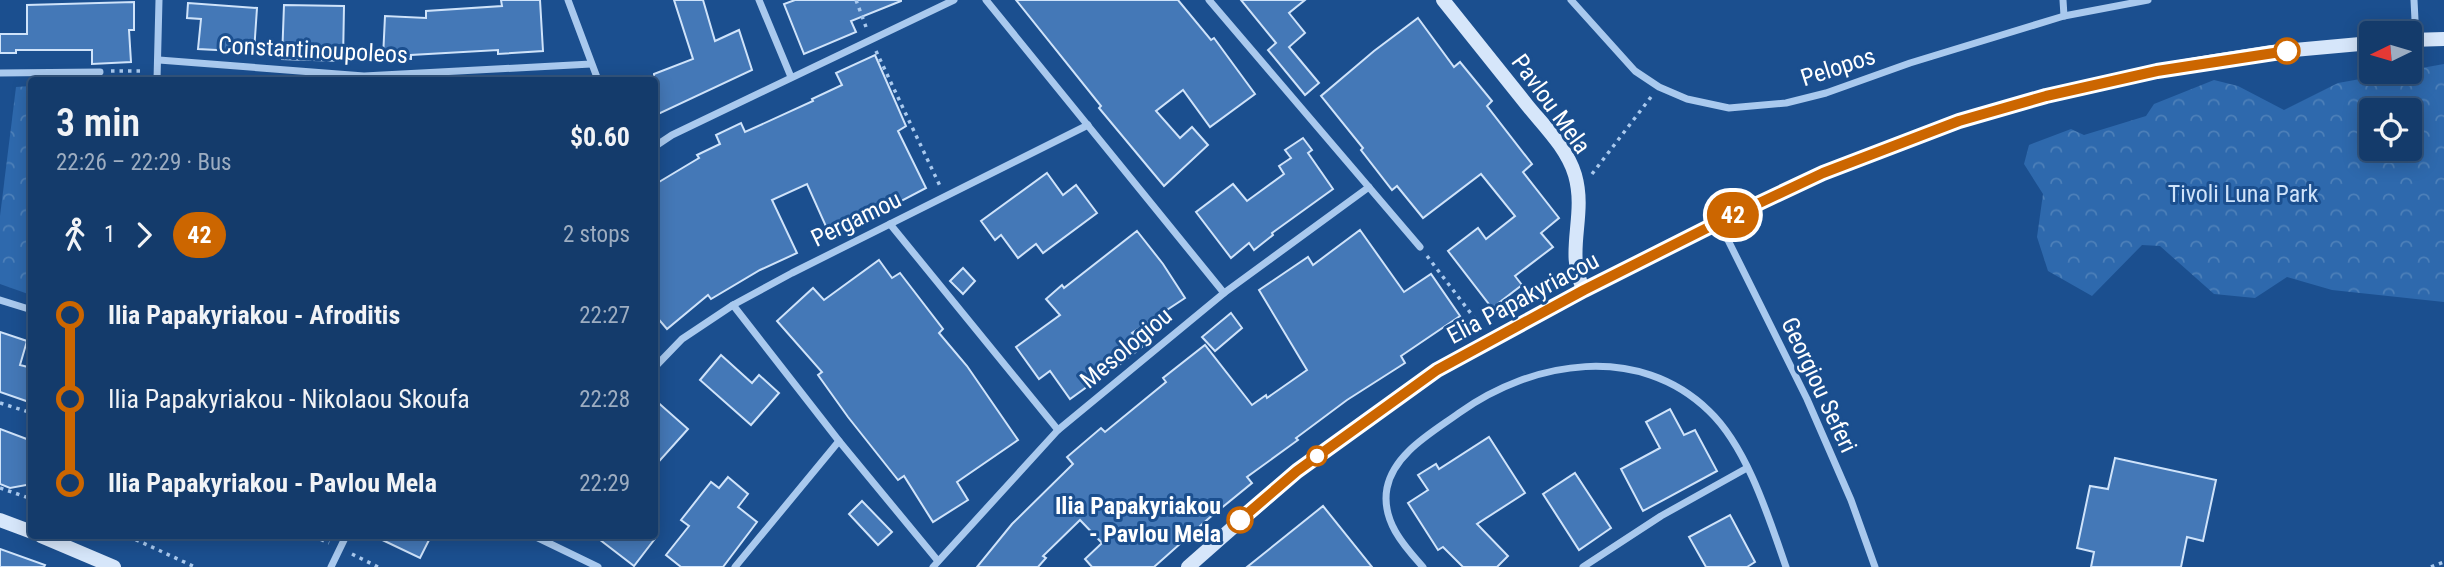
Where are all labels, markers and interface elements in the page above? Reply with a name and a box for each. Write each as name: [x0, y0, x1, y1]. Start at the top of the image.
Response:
north arrow: [2359, 21, 2422, 84]
map controls: [2359, 21, 2422, 161]
street label: Constantinoupoleos: [217, 31, 409, 69]
unlabelled marker: [2274, 38, 2300, 64]
street label: Pelopos: [1797, 42, 1879, 92]
street label: Pavlou Mela: [1506, 49, 1596, 159]
button: locate: [2359, 98, 2422, 161]
text: 3 min: [56, 101, 140, 145]
text: $0.60: [570, 122, 630, 152]
text: 22:26 – 22:29 · Bus: [56, 149, 232, 176]
park label: Tivoli Luna Park: [2168, 180, 2318, 208]
street label: Pergamou: [806, 185, 906, 253]
line badge: 42: [1702, 192, 1764, 238]
text: 42: [1721, 201, 1745, 229]
icon: walk: [56, 216, 94, 254]
icon: forward: [125, 216, 163, 254]
text: 1: [104, 221, 115, 248]
text: 42: [187, 221, 212, 249]
text: 2 stops: [563, 221, 630, 248]
street label: Elia Papakyriacou: [1442, 246, 1604, 350]
text: Ilia Papakyriakou - Afroditis: [108, 300, 400, 330]
text: 22:27: [579, 302, 630, 329]
street label: Mesologiou: [1075, 302, 1177, 394]
street label: Georgiou Seferi: [1775, 313, 1863, 457]
text: Ilia Papakyriakou - Nikolaou Skoufa: [108, 384, 470, 414]
text: 22:28: [579, 386, 630, 413]
unlabelled marker: [1307, 446, 1327, 466]
text: Ilia Papakyriakou - Pavlou Mela: [108, 468, 437, 498]
text: 22:29: [579, 470, 630, 497]
place label: Ilia Papakyriakou - Pavlou Mela: [1055, 492, 1221, 548]
marker: Ilia Papakyriakou - Pavlou Mela: [1227, 507, 1253, 533]

